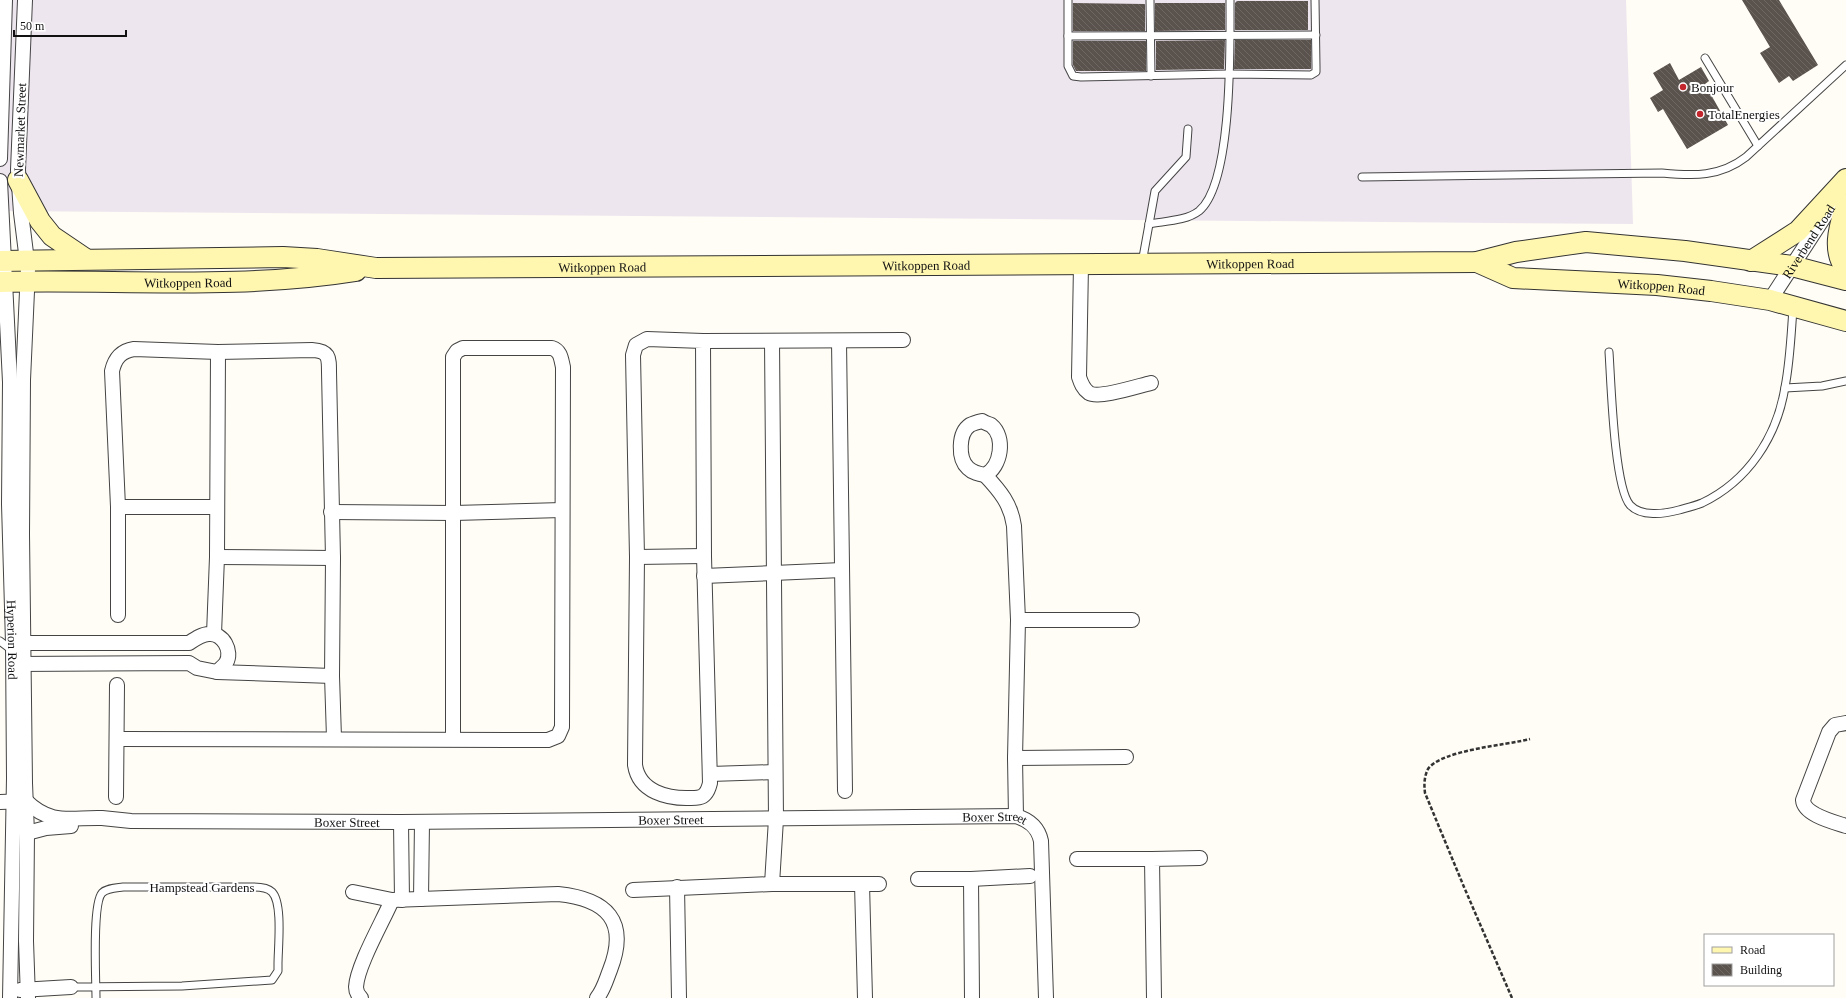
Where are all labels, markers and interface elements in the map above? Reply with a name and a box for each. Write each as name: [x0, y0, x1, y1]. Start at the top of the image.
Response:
scale bar: [14, 12, 126, 38]
text: 50 m: [20, 19, 45, 33]
place label: Bonjour: [1691, 80, 1734, 95]
street label: Newmarket Street: [11, 82, 29, 177]
marker: Bonjour: [1678, 82, 1688, 92]
place label: TotalEnergies: [1708, 107, 1780, 122]
marker: TotalEnergies: [1695, 109, 1705, 119]
street label: Riverbend Road: [1779, 201, 1838, 281]
street label: Witkoppen Road: [1206, 255, 1295, 271]
street label: Witkoppen Road: [882, 257, 971, 273]
street label: Witkoppen Road: [558, 259, 647, 275]
street label: Witkoppen Road: [144, 274, 233, 290]
street label: Witkoppen Road: [1617, 276, 1706, 298]
street label: Hyperion Road: [4, 600, 21, 680]
street label: Boxer Street: [962, 808, 1030, 827]
street label: Boxer Street: [638, 812, 704, 827]
street label: Boxer Street: [314, 814, 380, 829]
street label: Hampstead Gardens: [149, 880, 255, 895]
legend: [1704, 934, 1834, 986]
text: Road: [1740, 943, 1765, 957]
text: Building: [1740, 963, 1782, 977]

